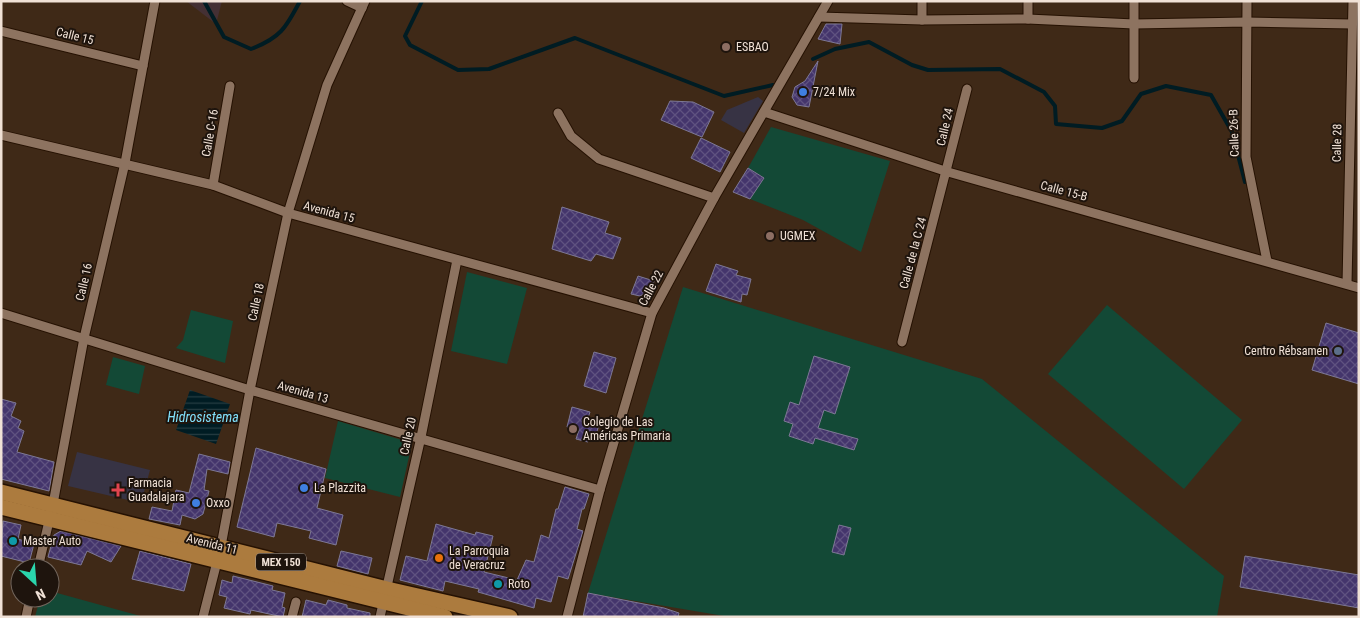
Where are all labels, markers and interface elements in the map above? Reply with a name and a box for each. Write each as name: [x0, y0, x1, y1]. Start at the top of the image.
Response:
street label: Calle 15: [55, 25, 95, 47]
place label: ESBAO: [736, 40, 769, 54]
marker: ESBAO: [720, 41, 732, 53]
place label: 7/24 Mix: [813, 85, 855, 99]
marker: 7/24 Mix: [797, 86, 809, 98]
street label: Calle 24: [934, 107, 956, 147]
street label: Calle C-16: [199, 108, 221, 158]
street label: Calle 26-B: [1226, 109, 1242, 157]
street label: Calle 28: [1330, 124, 1344, 162]
street label: Calle 15-B: [1039, 178, 1089, 204]
street label: Avenida 15: [302, 198, 356, 226]
street label: Calle de la C 24: [897, 216, 929, 290]
place label: UGMEX: [780, 229, 816, 243]
marker: UGMEX: [764, 230, 776, 242]
street label: Calle 16: [73, 262, 95, 302]
street label: Calle 22: [636, 268, 666, 308]
street label: Calle 18: [245, 282, 267, 322]
place label: Centro Rébsamen: [1244, 344, 1328, 358]
marker: Centro Rébsamen: [1332, 345, 1344, 357]
street label: Avenida 13: [276, 378, 330, 406]
water label: Hidrosistema: [167, 409, 239, 425]
place label: Colegio de Las Américas Primaria: [583, 415, 671, 443]
street label: Calle 20: [397, 416, 419, 456]
marker: Colegio de Las Américas Primaria: [567, 423, 579, 435]
place label: Farmacia Guadalajara: [128, 476, 185, 504]
place label: La Plazzita: [314, 481, 366, 495]
marker: La Plazzita: [298, 482, 310, 494]
marker: Farmacia Guadalajara: [112, 484, 124, 496]
place label: Oxxo: [206, 496, 230, 510]
marker: Oxxo: [190, 497, 202, 509]
street label: Avenida 11: [185, 531, 239, 557]
place label: Master Auto: [23, 534, 81, 548]
marker: Master Auto: [7, 535, 19, 547]
place label: La Parroquia de Veracruz: [449, 544, 509, 572]
marker: La Parroquia de Veracruz: [433, 552, 445, 564]
road number: MEX 150: [256, 554, 306, 570]
north arrow: [10, 558, 60, 608]
place label: Roto: [508, 577, 530, 591]
marker: Roto: [492, 578, 504, 590]
text: N: [33, 586, 48, 604]

